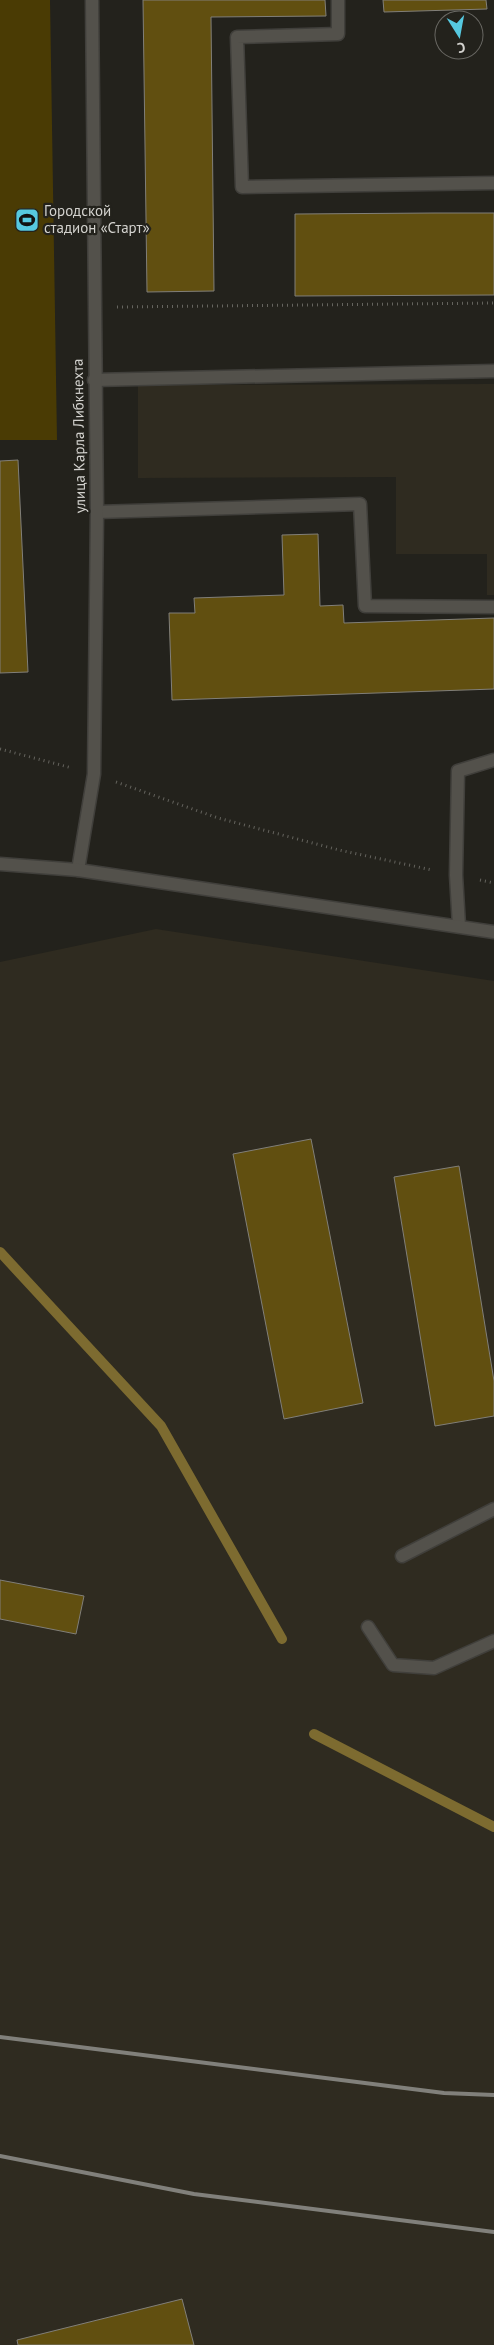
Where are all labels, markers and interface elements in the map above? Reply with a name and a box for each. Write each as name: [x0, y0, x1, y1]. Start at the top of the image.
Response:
north arrow: [434, 10, 484, 60]
text: С: [456, 38, 467, 57]
place label: Городской стадион «Старт»: [44, 201, 150, 237]
sports icon: Городской стадион «Старт»: [14, 207, 40, 233]
street label: улица Карла Либкнехта: [68, 358, 89, 514]

